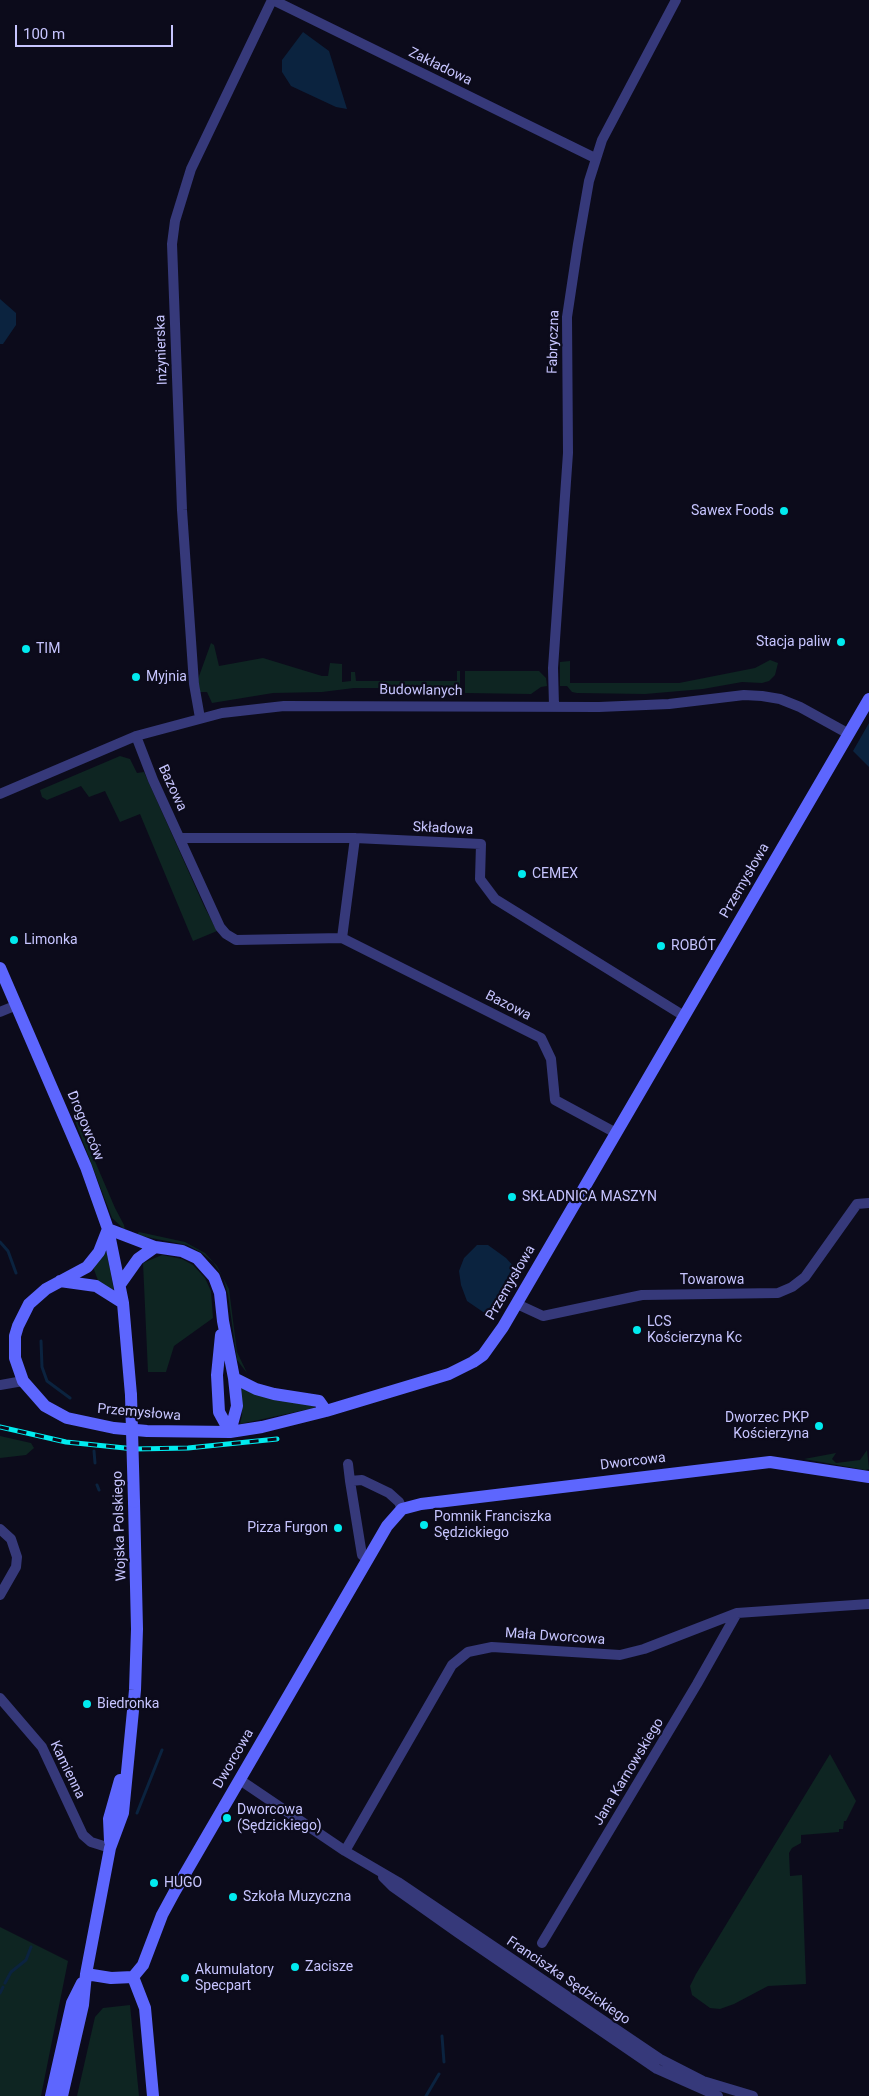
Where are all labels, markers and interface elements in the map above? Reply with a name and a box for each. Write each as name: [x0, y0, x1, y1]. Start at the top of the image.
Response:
scale bar: [18, 15, 175, 47]
text: 100 m: [23, 25, 65, 43]
street label: Zakładowa: [406, 44, 474, 90]
street label: Fabryczna: [544, 310, 564, 374]
street label: Inżynierska: [152, 315, 172, 385]
place label: Sawex Foods: [691, 503, 774, 519]
marker: Sawex Foods: [778, 505, 790, 517]
place label: Stacja paliw: [756, 634, 831, 650]
marker: Stacja paliw: [835, 636, 847, 648]
place label: TIM: [36, 641, 60, 657]
marker: TIM: [20, 643, 32, 655]
place label: Myjnia: [146, 669, 187, 685]
marker: Myjnia: [130, 671, 142, 683]
street label: Budowlanych: [379, 682, 463, 700]
street label: Bazowa: [154, 762, 190, 814]
street label: Składowa: [412, 819, 474, 839]
street label: Przemysłowa: [717, 840, 773, 922]
place label: СEMEX: [532, 866, 578, 882]
marker: СEMEX: [516, 868, 528, 880]
place label: Limonka: [24, 932, 78, 948]
marker: Limonka: [8, 934, 20, 946]
place label: ROBÓT: [671, 938, 716, 954]
marker: ROBÓT: [655, 940, 667, 952]
street label: Bazowa: [482, 987, 534, 1025]
street label: Drogowców: [63, 1089, 107, 1163]
place label: SKŁADNICA MASZYN: [522, 1189, 657, 1205]
marker: SKŁADNICA MASZYN: [506, 1191, 518, 1203]
street label: Przemysłowa: [483, 1242, 539, 1324]
street label: Towarowa: [680, 1272, 744, 1288]
place label: LCS Kościerzyna Kc: [647, 1314, 742, 1346]
marker: LCS Kościerzyna Kc: [631, 1324, 643, 1336]
street label: Przemysłowa: [96, 1401, 182, 1425]
place label: Dworzec PKP Kościerzyna: [725, 1410, 809, 1442]
marker: Dworzec PKP Kościerzyna: [813, 1420, 825, 1432]
street label: Dworcowa: [599, 1450, 667, 1474]
street label: Wojska Polskiego: [110, 1471, 130, 1581]
place label: Pomnik Franciszka Sędzickiego: [434, 1509, 552, 1541]
marker: Pomnik Franciszka Sędzickiego: [418, 1519, 430, 1531]
place label: Pizza Furgon: [247, 1520, 328, 1536]
marker: Pizza Furgon: [332, 1522, 344, 1534]
street label: Mała Dworcowa: [504, 1625, 606, 1649]
place label: Biedronka: [97, 1696, 159, 1712]
marker: Biedronka: [81, 1698, 93, 1710]
street label: Jana Karnowskiego: [590, 1715, 668, 1829]
street label: Dworcowa: [210, 1726, 258, 1792]
street label: Kamienna: [46, 1738, 88, 1802]
place label: Dworcowa (Sędzickiego): [237, 1802, 322, 1834]
marker: Dworcowa (Sędzickiego): [221, 1812, 233, 1824]
place label: HUGO: [164, 1875, 202, 1891]
marker: HUGO: [148, 1877, 160, 1889]
place label: Szkoła Muzyczna: [243, 1889, 351, 1905]
marker: Szkoła Muzyczna: [227, 1891, 239, 1903]
street label: Franciszka Sędzickiego: [503, 1933, 633, 2029]
place label: Zacisze: [305, 1959, 353, 1975]
marker: Zacisze: [289, 1961, 301, 1973]
place label: Akumulatory Specpart: [195, 1962, 274, 1994]
marker: Akumulatory Specpart: [179, 1972, 191, 1984]

